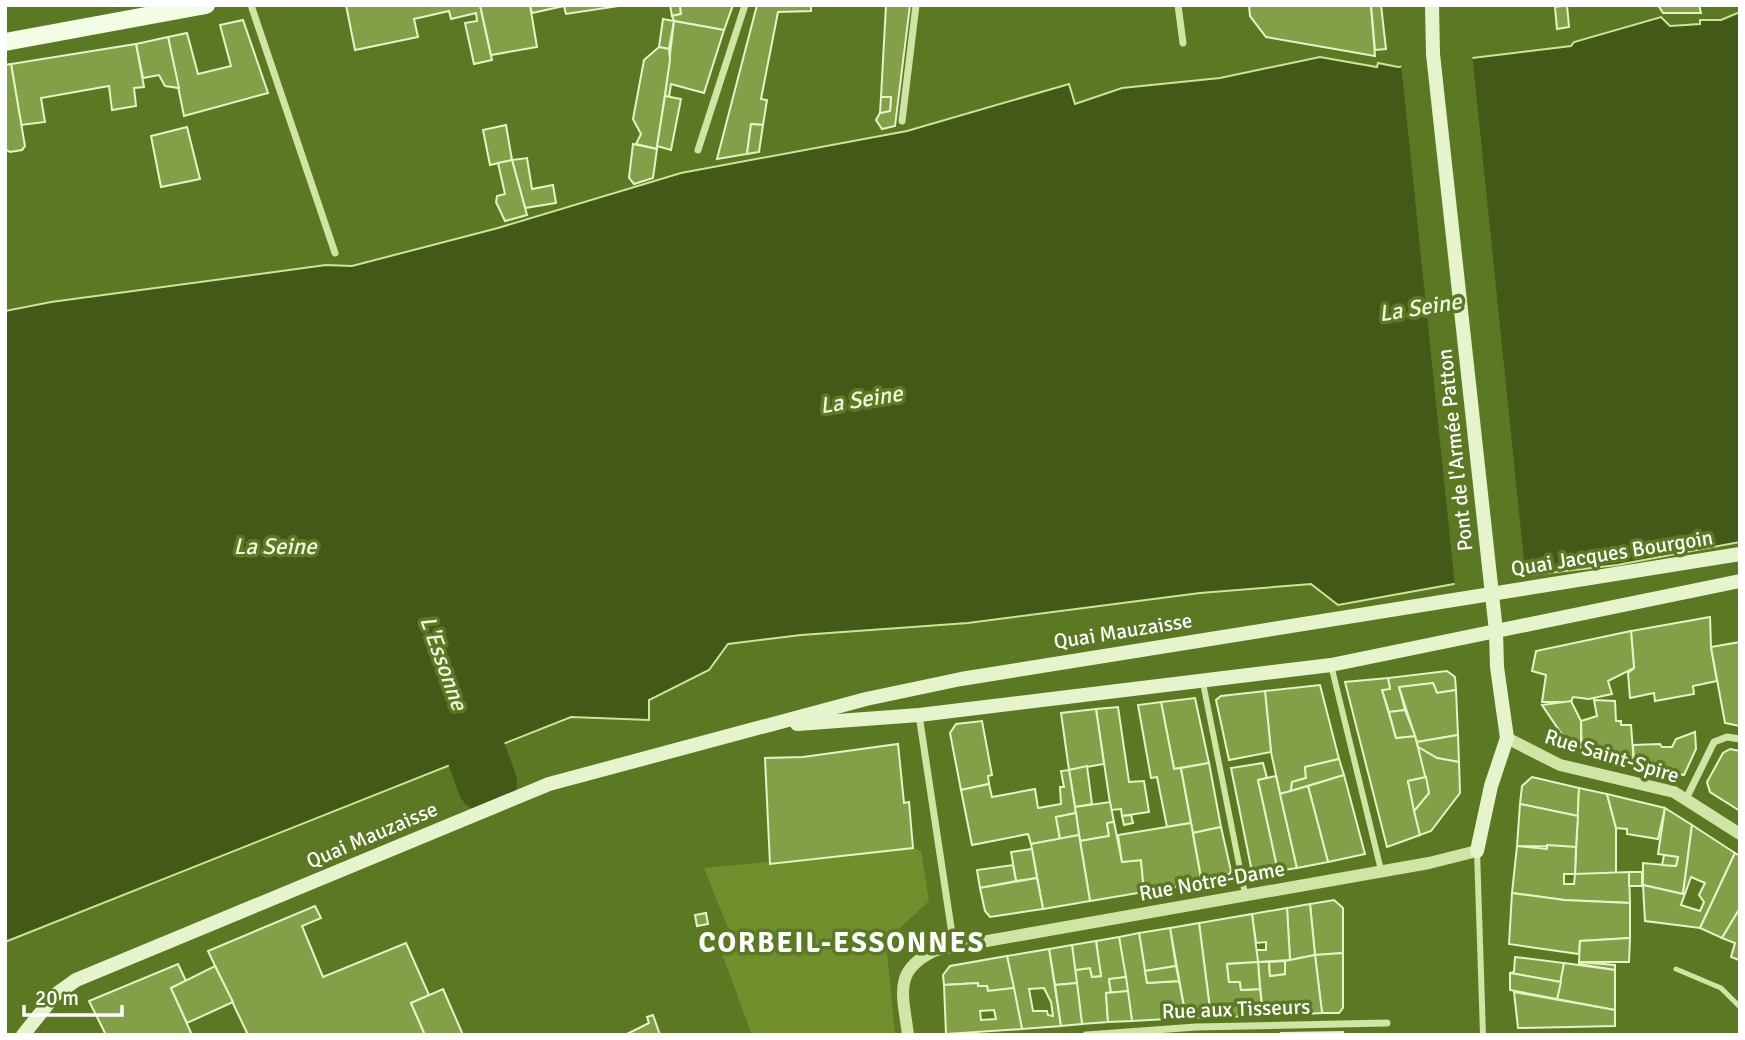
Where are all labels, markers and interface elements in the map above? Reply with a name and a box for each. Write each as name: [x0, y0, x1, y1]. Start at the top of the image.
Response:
water label: La Seine: [1377, 286, 1465, 328]
street label: Pont de l'Armée Patton: [1431, 347, 1479, 553]
water label: La Seine: [818, 378, 906, 420]
street label: Quai Jacques Bourgoin: [1509, 524, 1715, 582]
water label: La Seine: [233, 532, 318, 561]
street label: Quai Mauzaisse: [1052, 607, 1194, 655]
water label: L'Essonne: [413, 612, 474, 716]
street label: Rue Saint-Spire: [1542, 723, 1682, 789]
street label: Quai Mauzaisse: [303, 796, 441, 874]
street label: Rue Notre-Dame: [1137, 855, 1287, 907]
district label: CORBEIL-ESSONNES: [699, 926, 985, 960]
scale bar: [24, 974, 122, 1018]
text: 20 m: [35, 985, 79, 1011]
street label: Rue aux Tisseurs: [1161, 993, 1311, 1025]

